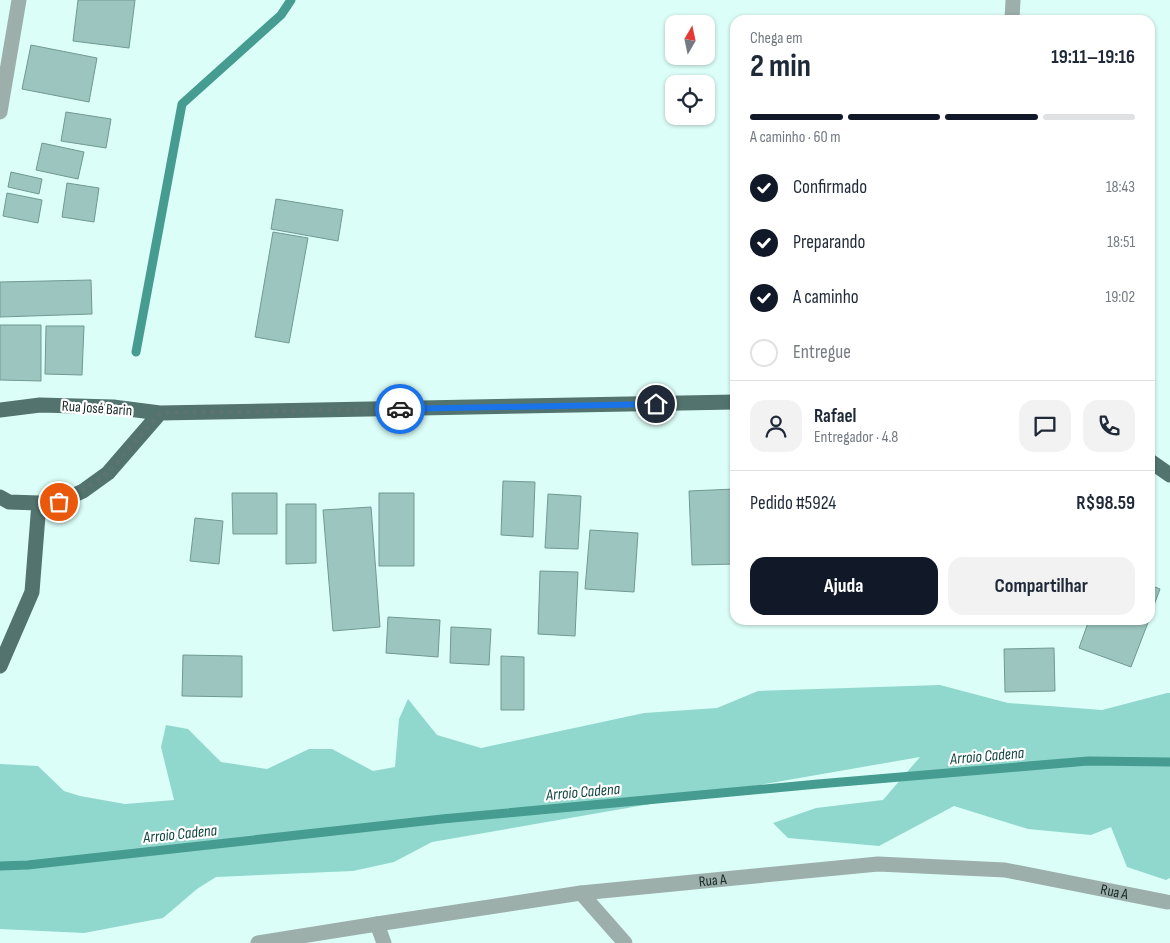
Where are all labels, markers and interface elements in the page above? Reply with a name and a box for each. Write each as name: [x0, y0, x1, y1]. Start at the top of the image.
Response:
north arrow: [665, 15, 715, 65]
map controls: [665, 15, 715, 125]
text: Chega em: [750, 29, 803, 48]
text: 19:11–19:16: [1051, 46, 1135, 69]
text: 2 min: [750, 47, 811, 86]
button: locate: [665, 75, 715, 125]
text: A caminho · 60 m: [750, 128, 841, 147]
icon: check: [750, 174, 778, 202]
text: Confirmado: [793, 176, 867, 199]
text: 18:43: [1106, 178, 1135, 197]
icon: check: [750, 229, 778, 257]
text: Preparando: [793, 231, 865, 254]
text: 18:51: [1107, 233, 1135, 252]
icon: check: [750, 284, 778, 312]
text: A caminho: [793, 286, 859, 309]
text: 19:02: [1106, 288, 1135, 307]
text: Entregue: [793, 341, 851, 364]
pin: [635, 383, 677, 425]
courier: [375, 384, 425, 434]
icon: home: [642, 390, 670, 418]
icon: car: [386, 395, 414, 423]
street label: Rua José Barin: [61, 397, 133, 420]
button: person: [750, 400, 802, 452]
button: chat: [1019, 400, 1071, 452]
button: phone: [1083, 400, 1135, 452]
text: Rafael: [814, 405, 856, 428]
text: Entregador · 4.8: [814, 428, 898, 447]
pin: [38, 481, 80, 523]
icon: bag: [45, 488, 73, 516]
text: Pedido #5924: [750, 492, 836, 515]
text: R$98.59: [1076, 492, 1135, 515]
button: Ajuda: [750, 557, 938, 615]
button: Compartilhar: [948, 557, 1135, 615]
water label: Arroio Cadena: [948, 744, 1025, 769]
water label: Arroio Cadena: [544, 780, 621, 805]
water label: Arroio Cadena: [141, 821, 219, 848]
street label: Rua A: [698, 870, 728, 891]
street label: Rua A: [1099, 880, 1130, 904]

